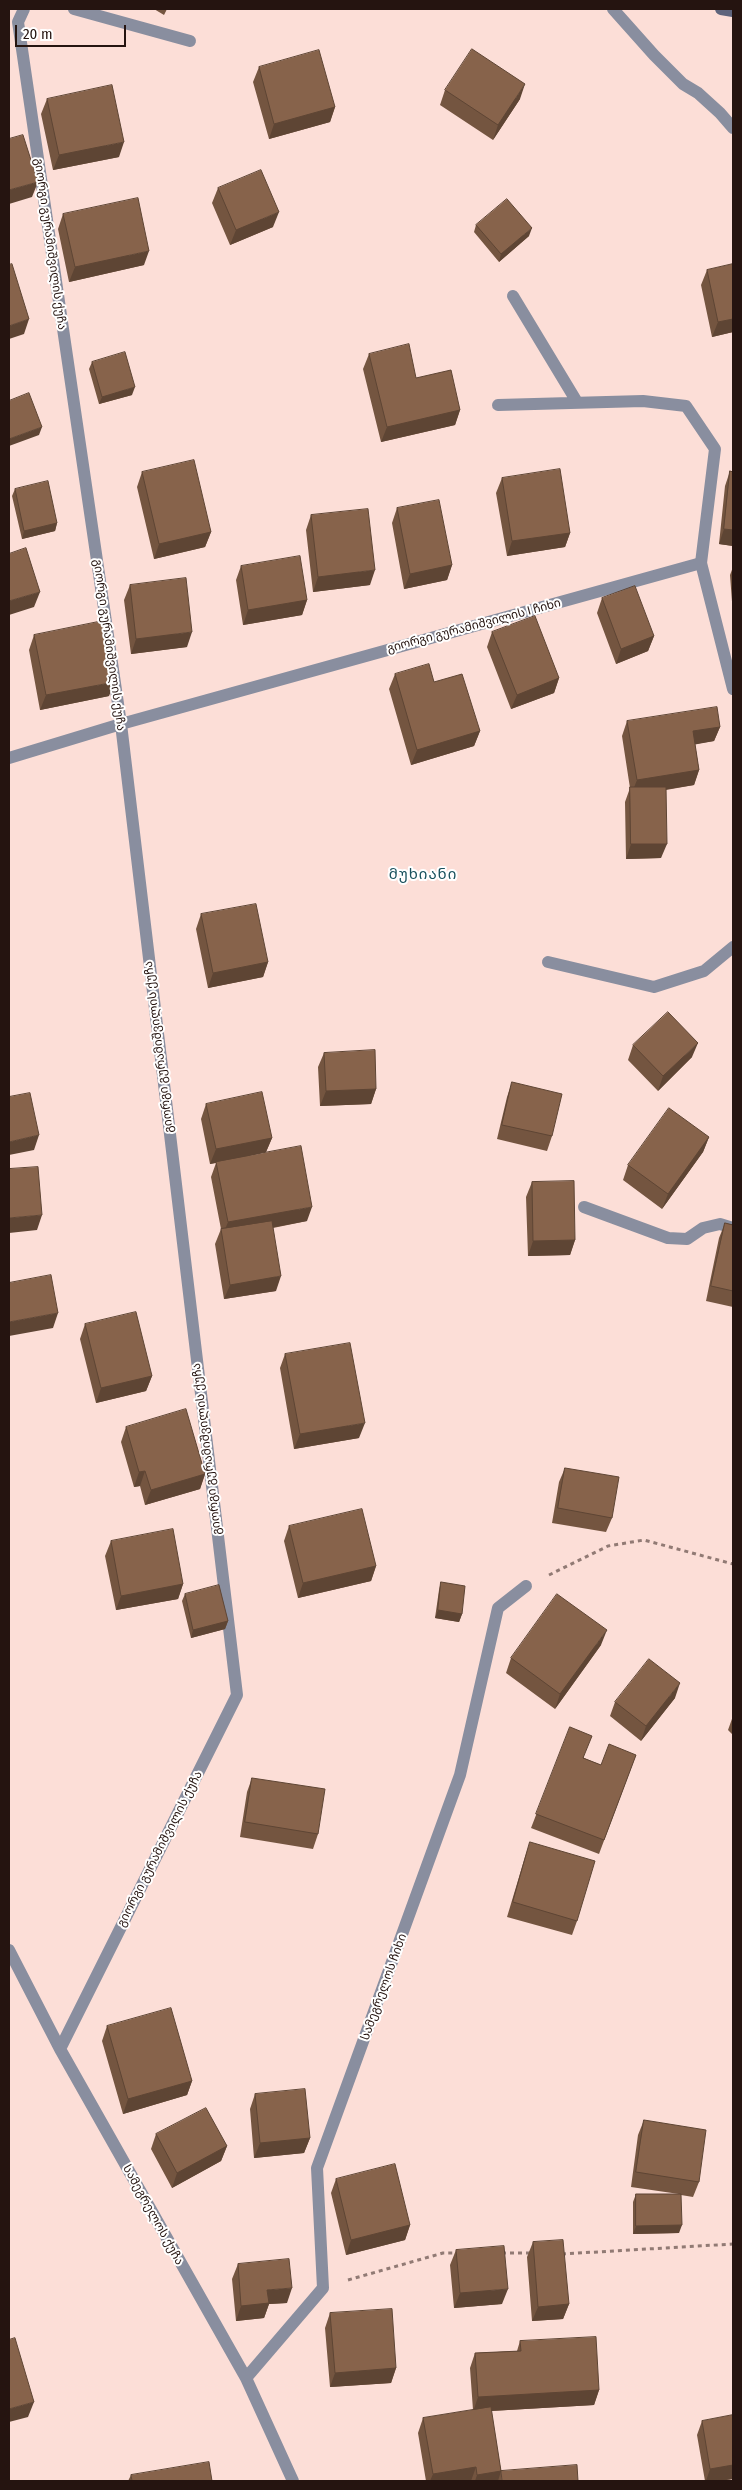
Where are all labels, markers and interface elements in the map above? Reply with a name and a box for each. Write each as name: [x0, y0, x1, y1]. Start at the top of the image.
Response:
scale bar: [18, 15, 129, 47]
text: 20 m: [23, 25, 53, 43]
street label: გიორგი გურამიშვილის ქუჩა: [31, 157, 69, 331]
street label: გიორგი გურამიშვილის ქუჩა: [90, 558, 128, 732]
street label: გიორგი გურამიშვილის I ჩიხი: [386, 596, 562, 656]
district label: მუხიანი: [388, 866, 458, 884]
street label: გიორგი გურამიშვილის ქუჩა: [141, 960, 177, 1134]
street label: გიორგი გურამიშვილის ქუჩა: [189, 1362, 225, 1536]
street label: გიორგი გურამიშვილის ქუჩა: [114, 1769, 206, 1929]
street label: სამეგრელოს ჩიხი: [358, 1932, 410, 2042]
street label: სამეგრელოს ქუჩა: [119, 2162, 187, 2268]

